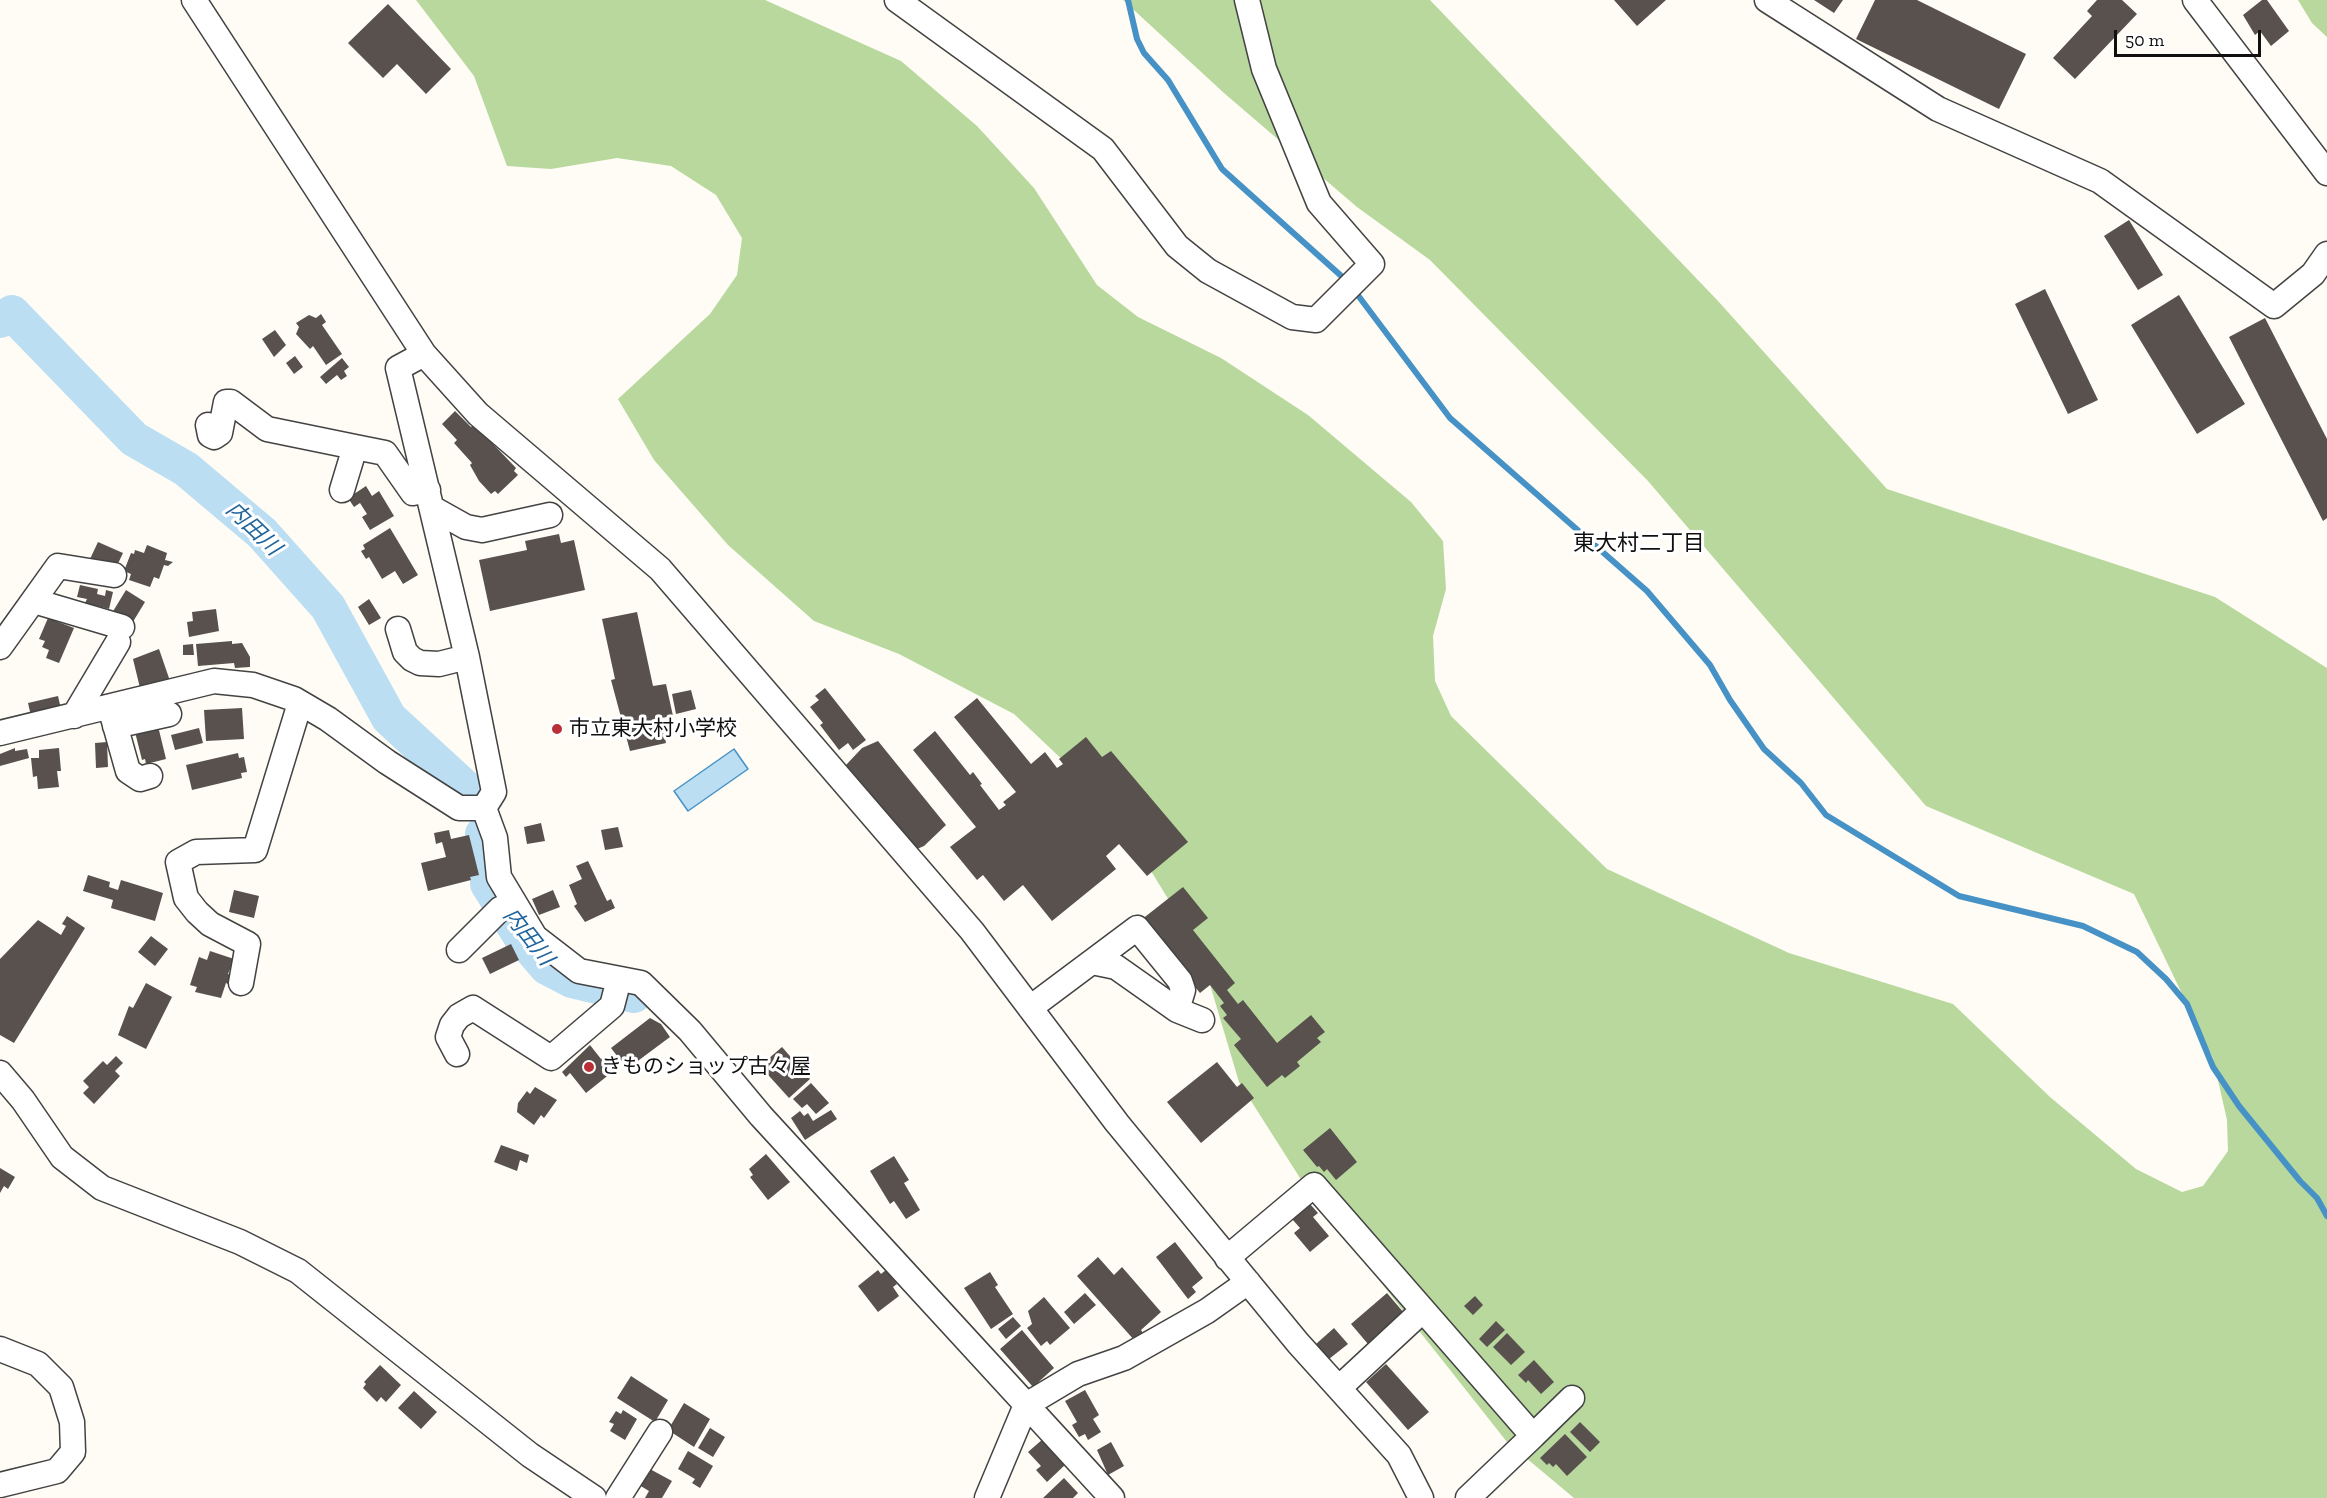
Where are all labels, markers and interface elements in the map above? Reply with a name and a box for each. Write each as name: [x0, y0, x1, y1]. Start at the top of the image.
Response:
scale bar: [2117, 18, 2264, 56]
text: 50 m: [2125, 29, 2164, 51]
water label: 内田川: [220, 497, 286, 561]
district label: 東大村二丁目: [1573, 531, 1705, 557]
place label: 市立東大村小学校: [569, 716, 737, 742]
marker: 市立東大村小学校: [550, 722, 564, 736]
water label: 内田川: [497, 903, 559, 971]
place label: きものショップ古々屋: [601, 1054, 811, 1080]
marker: きものショップ古々屋: [582, 1060, 596, 1074]

